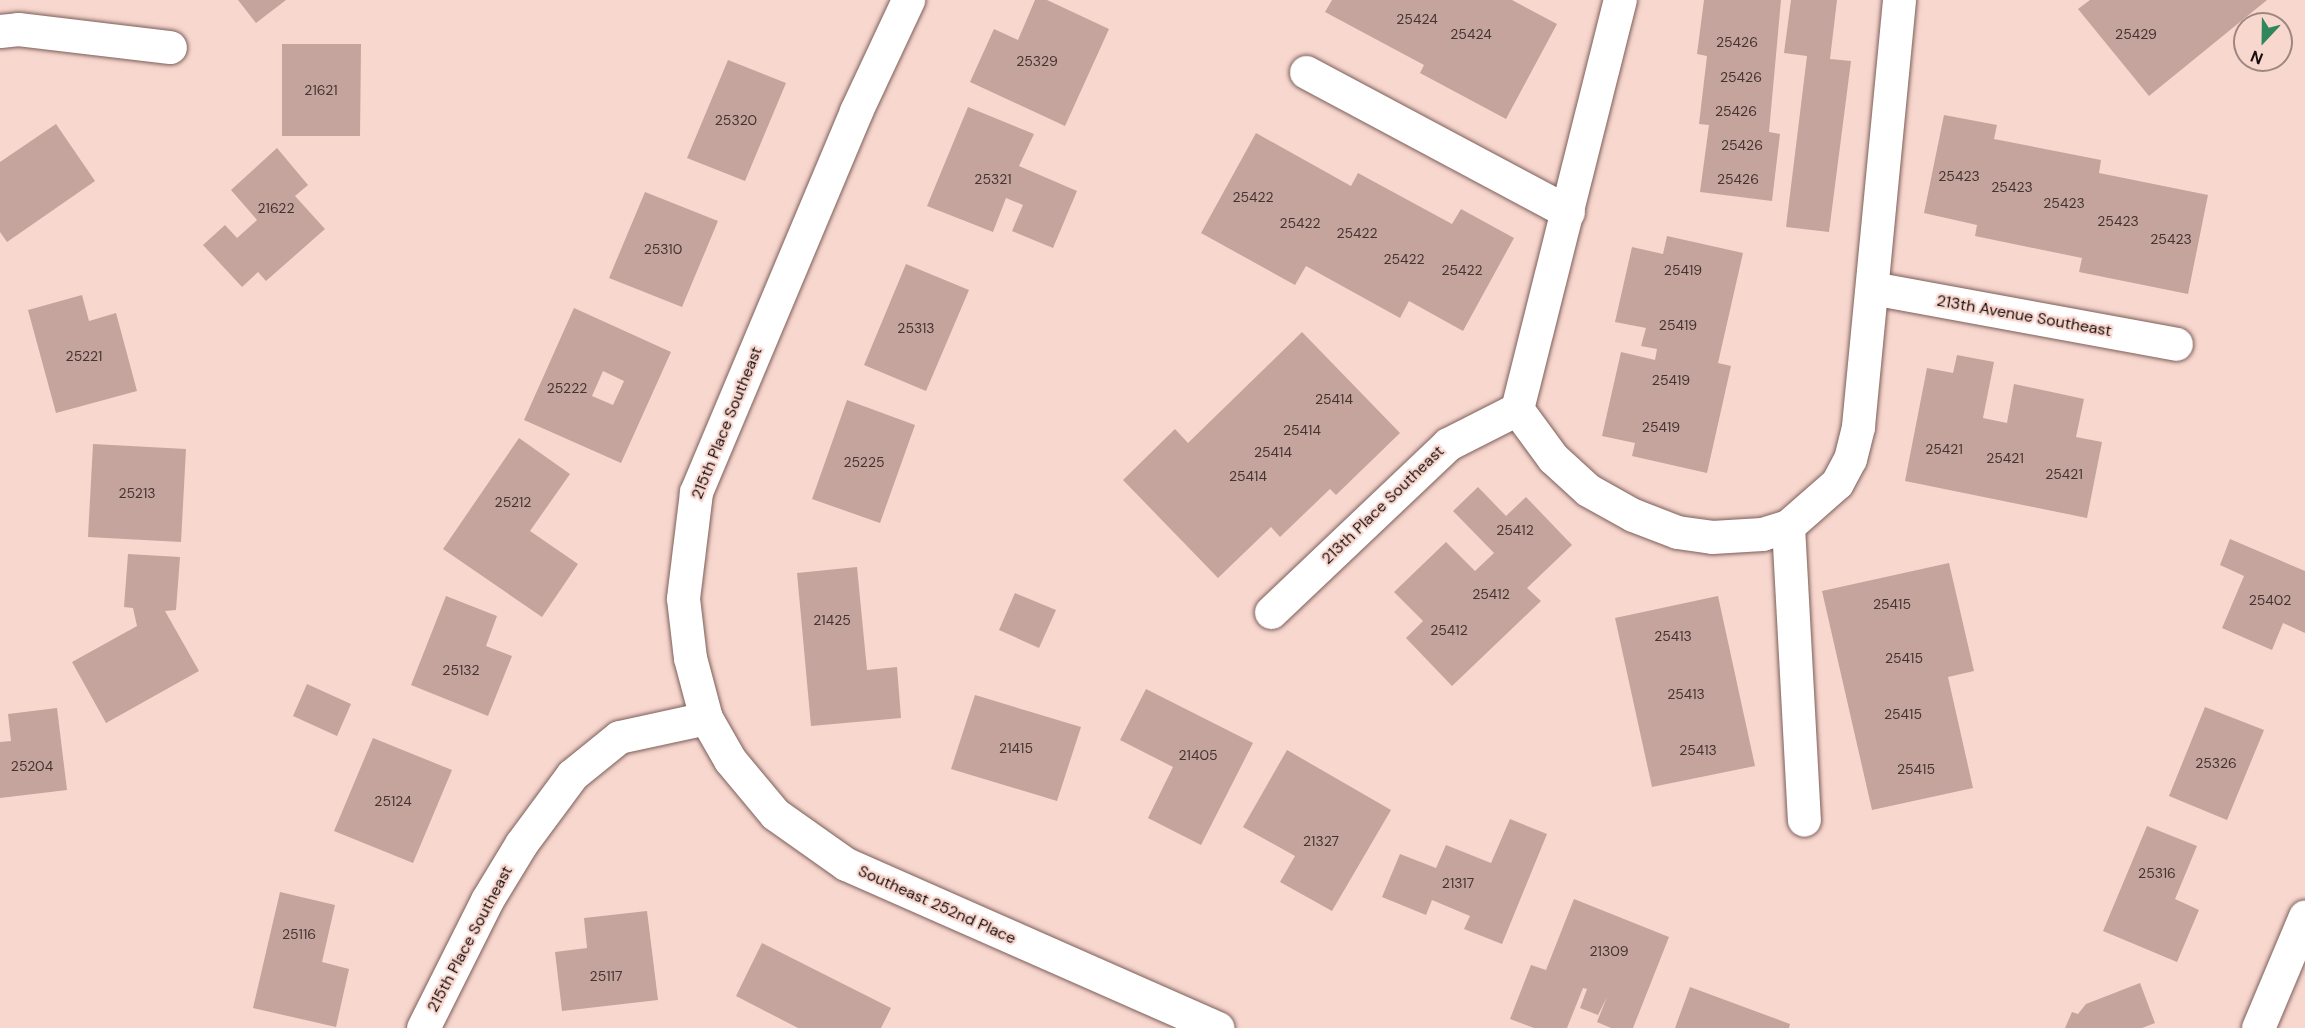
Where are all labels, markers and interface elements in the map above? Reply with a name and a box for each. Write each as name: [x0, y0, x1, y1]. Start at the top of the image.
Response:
house number: 25424: [1396, 11, 1438, 27]
north arrow: [2233, 12, 2293, 72]
house number: 25424: [1450, 26, 1492, 42]
house number: 25429: [2115, 26, 2157, 42]
house number: 25426: [1716, 34, 1758, 50]
text: N: [2247, 45, 2266, 69]
house number: 25329: [1016, 53, 1058, 69]
house number: 25426: [1720, 69, 1762, 85]
house number: 21621: [304, 82, 338, 98]
house number: 25426: [1715, 103, 1757, 119]
house number: 25320: [715, 112, 757, 128]
house number: 25426: [1721, 137, 1763, 153]
house number: 25423: [1938, 168, 1980, 184]
house number: 25321: [974, 171, 1012, 187]
house number: 25426: [1717, 171, 1759, 187]
house number: 25423: [1991, 179, 2033, 195]
house number: 25422: [1232, 189, 1274, 205]
house number: 25423: [2043, 195, 2085, 211]
house number: 21622: [258, 200, 294, 216]
house number: 25423: [2097, 213, 2139, 229]
house number: 25422: [1279, 215, 1321, 231]
house number: 25422: [1336, 225, 1378, 241]
house number: 25423: [2150, 231, 2192, 247]
house number: 25310: [644, 241, 682, 257]
house number: 25422: [1383, 251, 1425, 267]
house number: 25422: [1441, 262, 1483, 278]
house number: 25419: [1664, 262, 1702, 278]
street label: 213th Avenue Southeast: [1935, 291, 2113, 341]
house number: 25419: [1659, 317, 1697, 333]
house number: 25313: [897, 320, 935, 336]
street label: 215th Place Southeast: [688, 344, 766, 502]
house number: 25221: [66, 348, 102, 364]
house number: 25419: [1652, 372, 1690, 388]
house number: 25222: [547, 380, 587, 396]
house number: 25414: [1315, 391, 1353, 407]
house number: 25419: [1642, 419, 1680, 435]
house number: 25414: [1283, 422, 1321, 438]
house number: 25421: [1925, 441, 1963, 457]
street label: 213th Place Southeast: [1318, 442, 1448, 568]
house number: 25414: [1254, 444, 1292, 460]
house number: 25421: [1986, 450, 2024, 466]
house number: 25225: [843, 454, 885, 470]
house number: 25421: [2045, 466, 2083, 482]
house number: 25414: [1229, 468, 1267, 484]
house number: 25213: [118, 485, 156, 501]
house number: 25212: [495, 494, 531, 510]
house number: 25412: [1496, 522, 1534, 538]
house number: 25412: [1472, 586, 1510, 602]
house number: 25402: [2249, 592, 2291, 608]
house number: 25415: [1873, 596, 1911, 612]
house number: 21425: [813, 612, 851, 628]
house number: 25412: [1430, 622, 1468, 638]
house number: 25413: [1654, 628, 1692, 644]
house number: 25415: [1885, 650, 1923, 666]
house number: 25132: [442, 662, 480, 678]
house number: 25413: [1667, 686, 1705, 702]
house number: 25415: [1884, 706, 1922, 722]
house number: 21415: [999, 740, 1033, 756]
house number: 25413: [1679, 742, 1717, 758]
house number: 21405: [1178, 747, 1218, 763]
house number: 25326: [2195, 755, 2237, 771]
house number: 25204: [11, 758, 53, 774]
house number: 25415: [1897, 761, 1935, 777]
house number: 25124: [374, 793, 412, 809]
house number: 21327: [1303, 833, 1339, 849]
street label: Southeast 252nd Place: [855, 862, 1019, 948]
street label: 215th Place Southeast: [423, 863, 517, 1015]
house number: 25316: [2138, 865, 2176, 881]
house number: 21317: [1442, 875, 1474, 891]
house number: 25116: [282, 926, 316, 942]
house number: 21309: [1589, 943, 1629, 959]
house number: 25117: [590, 968, 622, 984]

